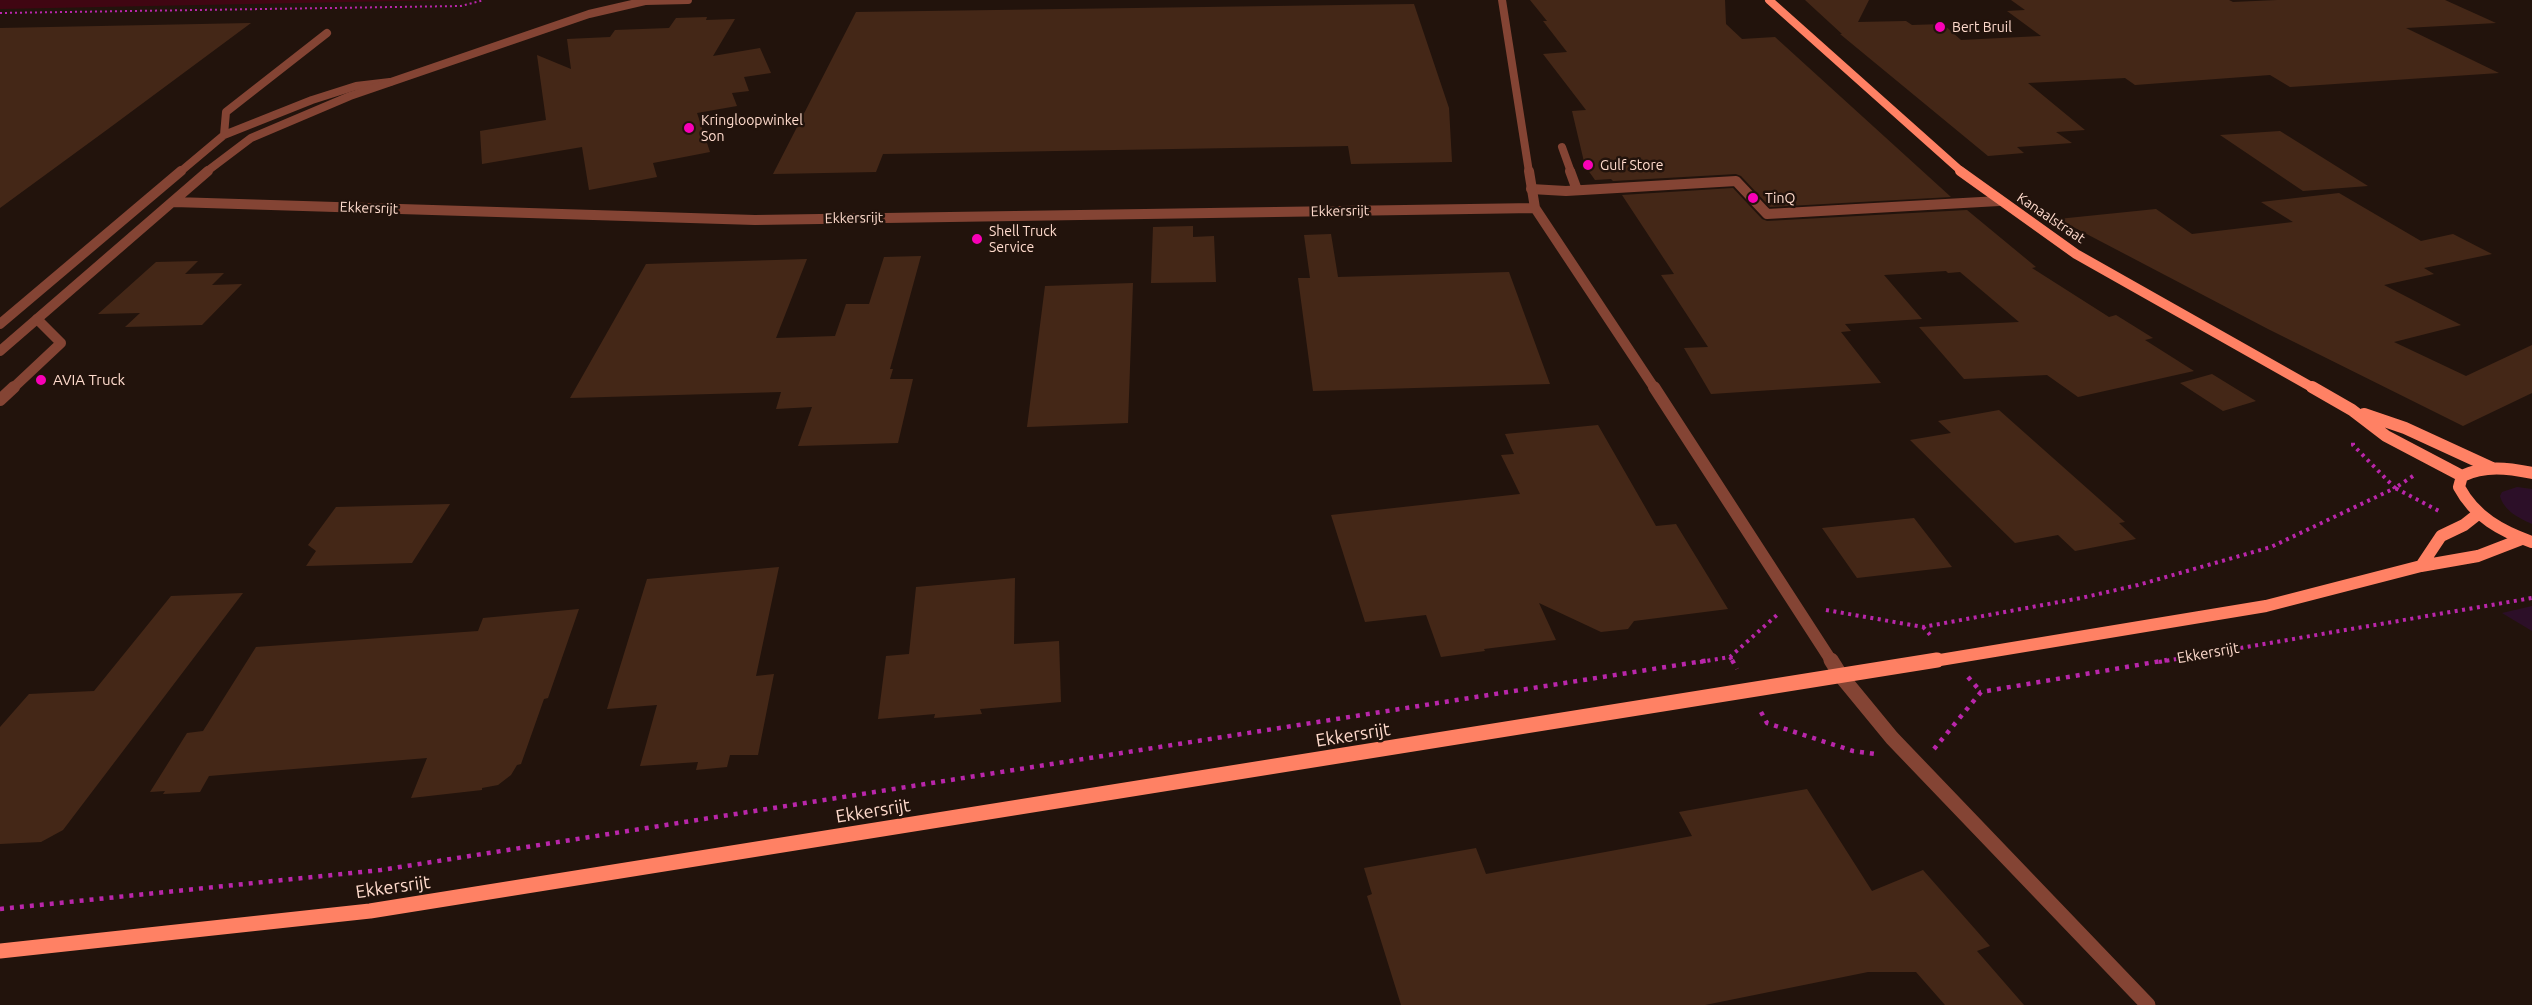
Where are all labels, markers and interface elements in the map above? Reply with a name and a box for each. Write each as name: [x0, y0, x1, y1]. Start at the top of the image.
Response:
place label: Bert Bruil: [1952, 19, 2012, 35]
marker: Bert Bruil: [1933, 20, 1947, 34]
place label: Kringloopwinkel Son: [701, 112, 803, 144]
marker: Kringloopwinkel Son: [682, 121, 696, 135]
place label: Gulf Store: [1600, 157, 1664, 173]
marker: Gulf Store: [1581, 158, 1595, 172]
street label: Kanaalstraat: [2014, 189, 2088, 247]
place label: TinQ: [1765, 190, 1795, 206]
marker: TinQ: [1746, 191, 1760, 205]
street label: Ekkersrijt: [339, 199, 399, 217]
street label: Ekkersrijt: [1311, 202, 1369, 220]
street label: Ekkersrijt: [825, 209, 883, 227]
place label: Shell Truck Service: [989, 223, 1057, 256]
marker: Shell Truck Service: [970, 232, 984, 246]
place label: AVIA Truck: [53, 371, 125, 389]
marker: AVIA Truck: [34, 373, 48, 387]
street label: Ekkersrijt: [2176, 639, 2240, 667]
street label: Ekkersrijt: [1314, 718, 1392, 752]
street label: Ekkersrijt: [834, 794, 912, 828]
street label: Ekkersrijt: [354, 871, 432, 903]

